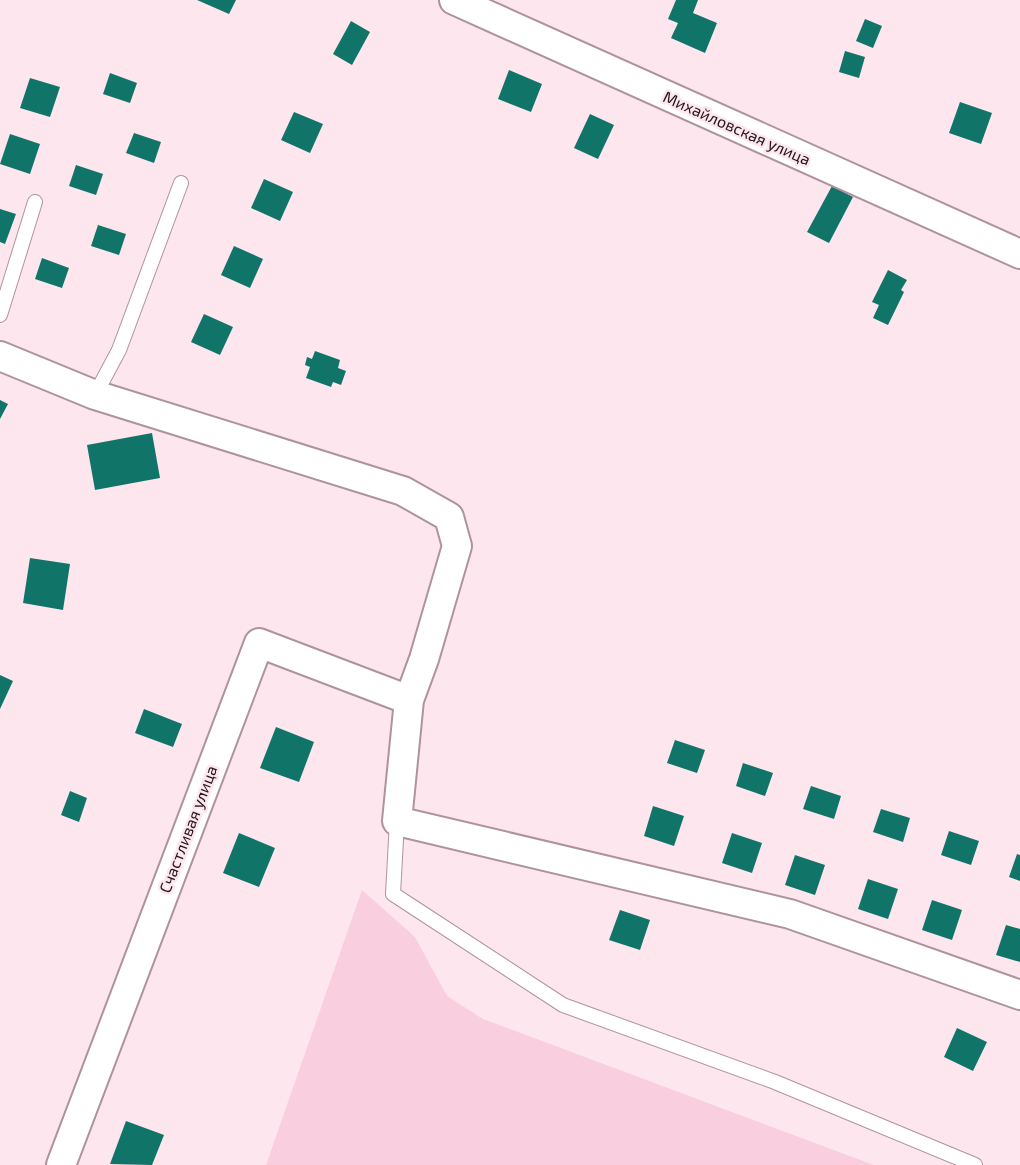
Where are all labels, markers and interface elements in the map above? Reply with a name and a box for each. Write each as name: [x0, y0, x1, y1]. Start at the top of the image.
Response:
street label: Михайловская улица: [660, 86, 814, 170]
street label: Счастливая улица: [154, 762, 222, 896]

